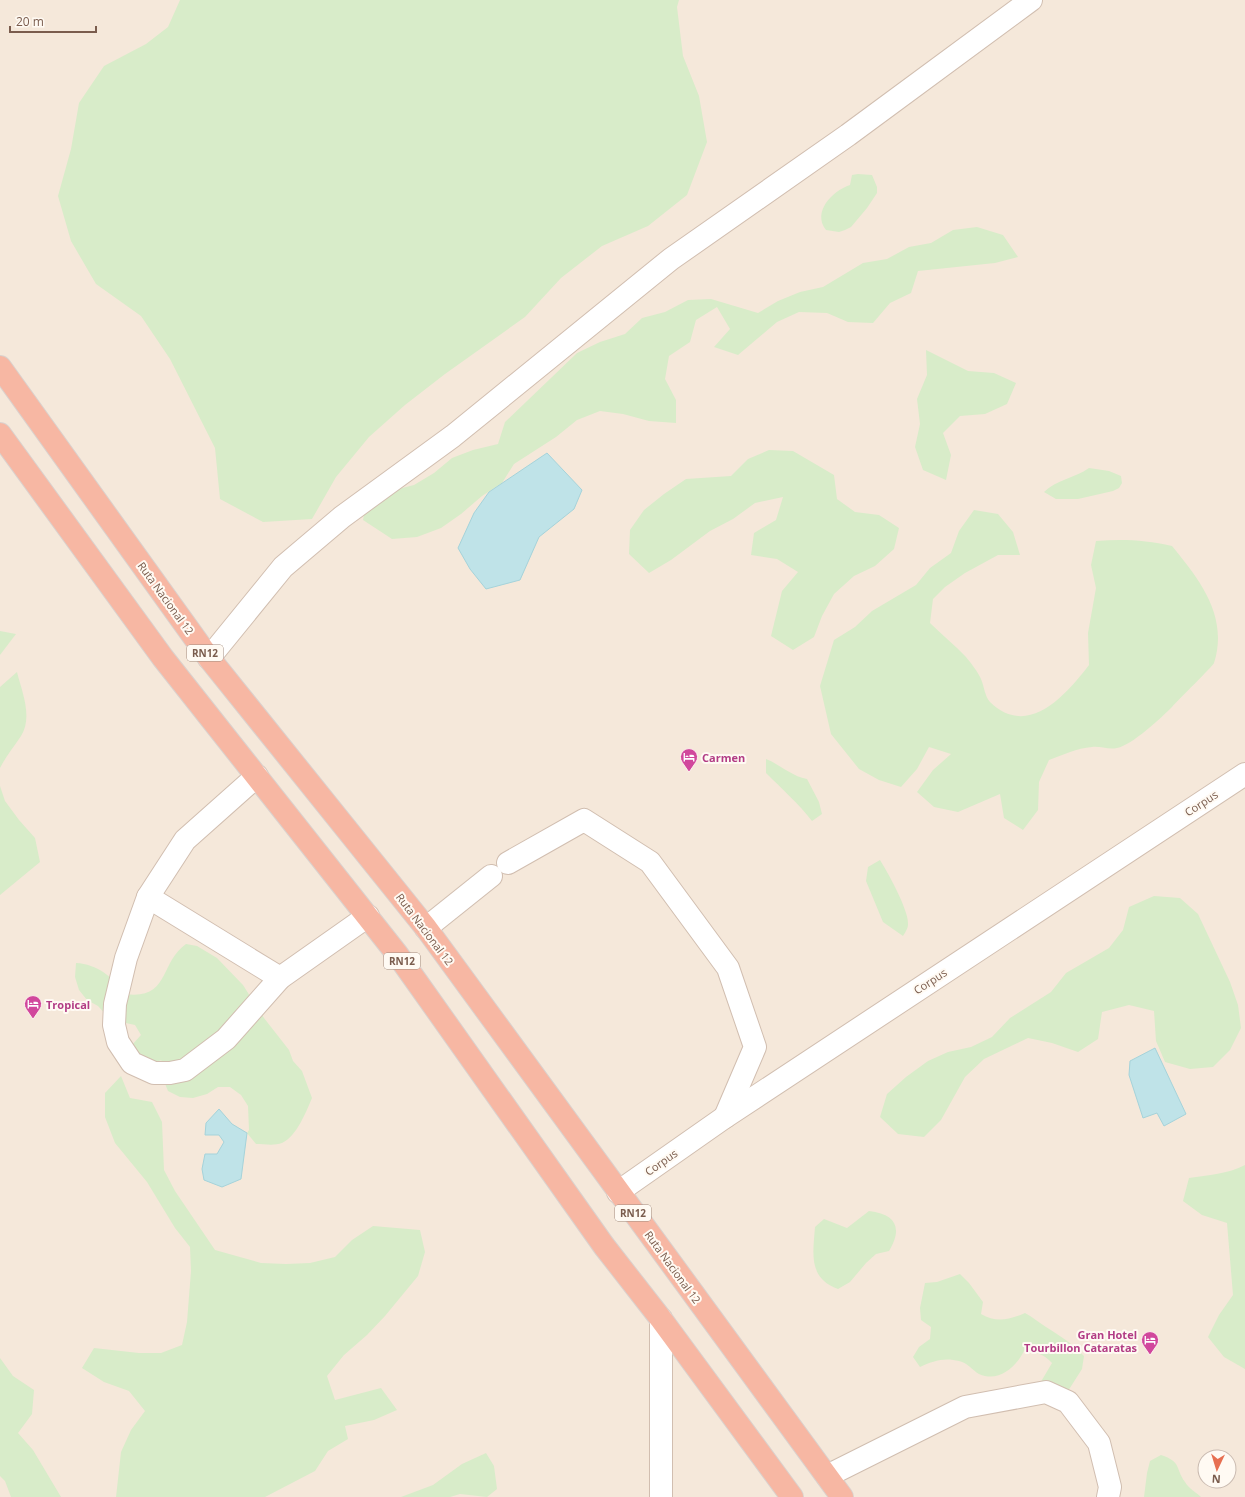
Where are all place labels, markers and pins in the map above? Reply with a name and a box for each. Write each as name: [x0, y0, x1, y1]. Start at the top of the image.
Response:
hotel icon: Carmen: [679, 747, 699, 772]
place label: Carmen: [702, 750, 745, 765]
hotel icon: Tropical: [23, 994, 43, 1019]
place label: Tropical: [46, 997, 90, 1012]
place label: Gran Hotel Tourbillon Cataratas: [1024, 1327, 1138, 1355]
hotel icon: Gran Hotel Tourbillon Cataratas: [1140, 1330, 1160, 1355]

